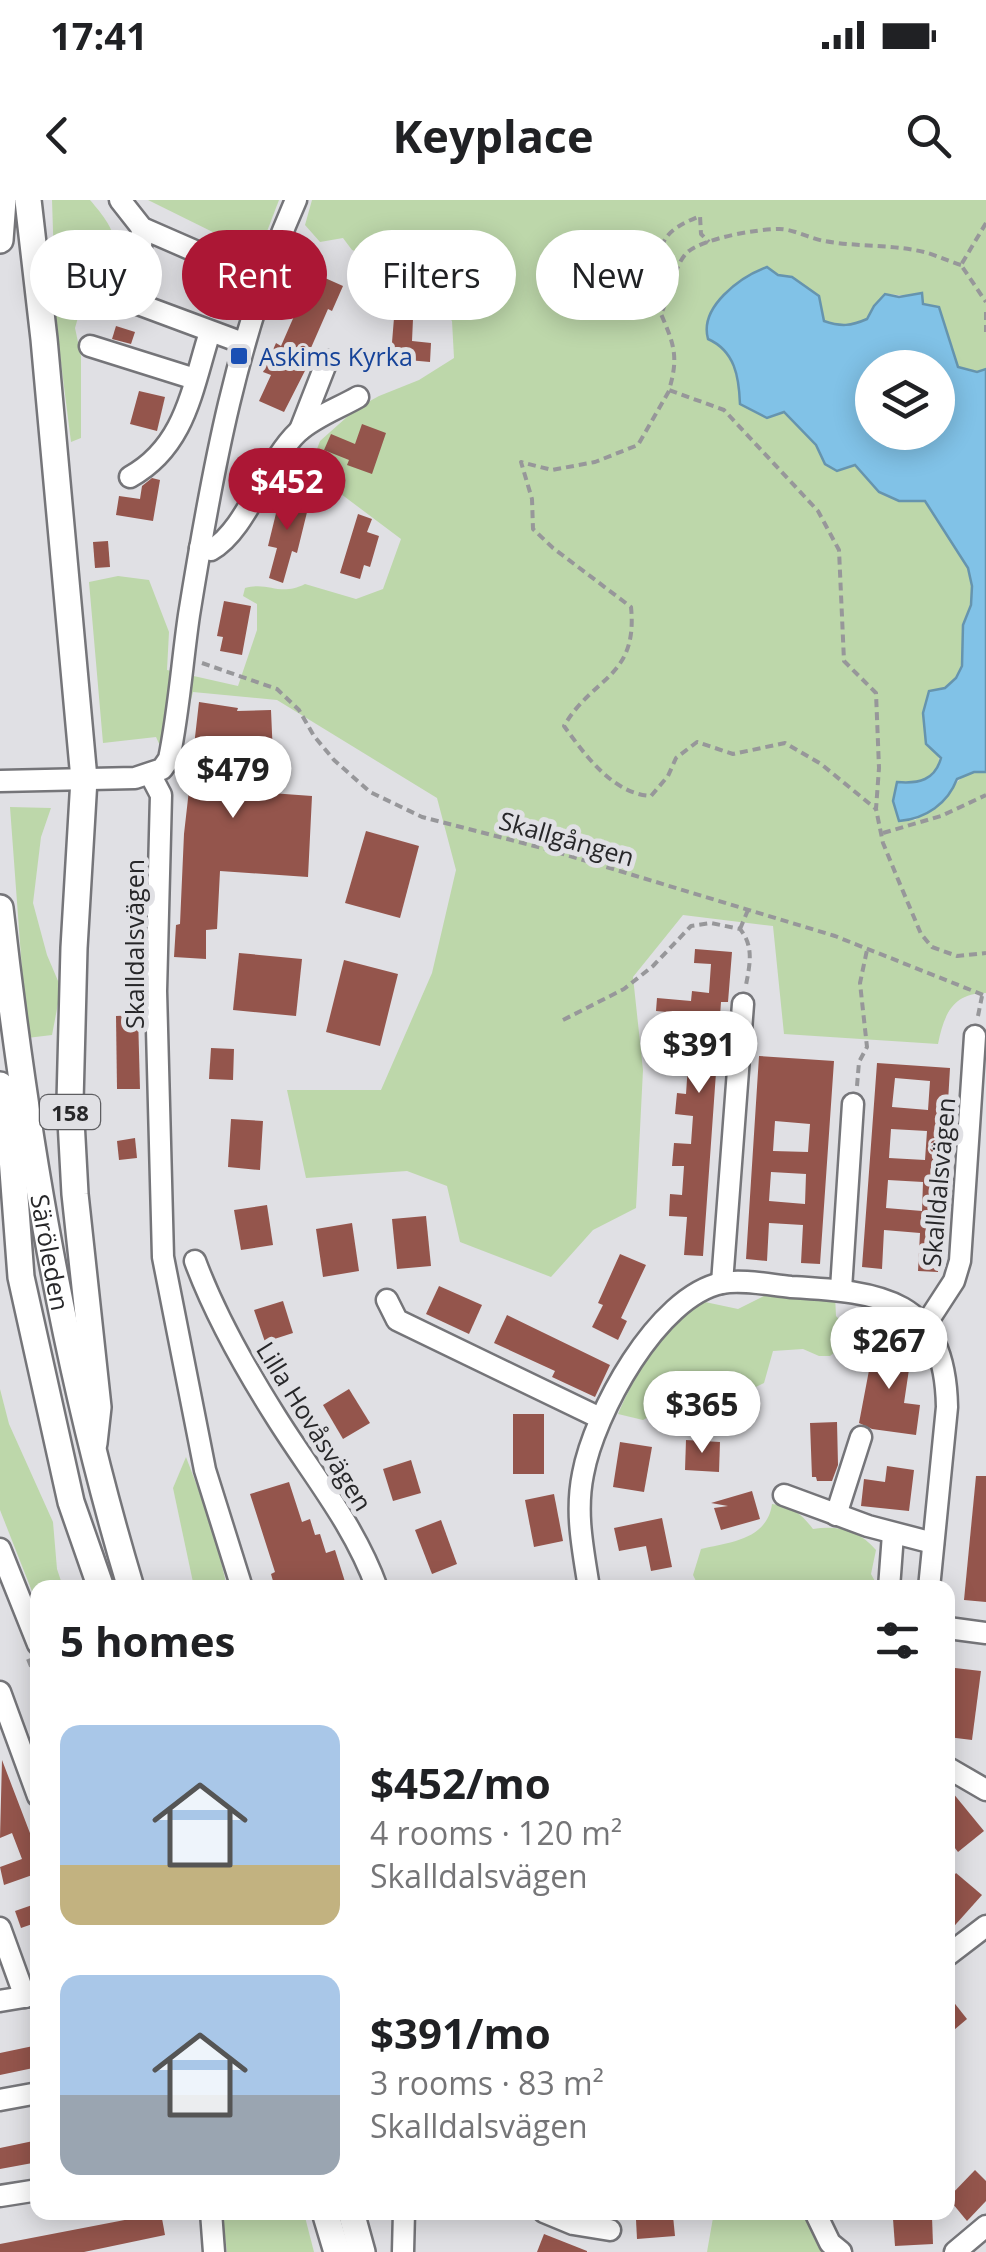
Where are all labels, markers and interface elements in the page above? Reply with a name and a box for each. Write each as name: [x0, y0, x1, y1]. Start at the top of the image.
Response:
text: 17:41: [50, 9, 148, 61]
text: Keyplace: [392, 105, 594, 166]
icon: back: [30, 108, 85, 163]
icon: search: [901, 108, 956, 163]
chip: Buy: [30, 230, 162, 320]
chip: Rent: [182, 230, 327, 320]
chip: Filters: [347, 230, 516, 320]
chip: New: [536, 230, 679, 320]
place label: Askims Kyrka: [259, 339, 413, 373]
marker: Askims Kyrka: [228, 345, 250, 367]
map controls: [855, 350, 955, 450]
button: layers: [855, 350, 955, 450]
pin: $452: [228, 448, 346, 533]
text: $452: [250, 459, 324, 502]
pin: $479: [174, 736, 292, 821]
text: $479: [196, 747, 270, 790]
street label: Skallgången: [495, 802, 639, 874]
street label: Skalldalsvägen: [117, 859, 151, 1029]
pin: $391: [640, 1011, 758, 1096]
text: $391: [662, 1022, 736, 1065]
road number: 158: [40, 1095, 100, 1129]
street label: Skalldalsvägen: [914, 1096, 962, 1268]
street label: Säröleden: [23, 1191, 78, 1313]
pin: $267: [830, 1307, 948, 1392]
text: $267: [852, 1318, 926, 1361]
street label: Lilla Hovåsvägen: [249, 1335, 381, 1517]
pin: $365: [643, 1371, 761, 1456]
text: $365: [665, 1382, 739, 1425]
text: 5 homes: [60, 1612, 235, 1669]
icon: filters: [870, 1613, 925, 1668]
text: $452/mo: [370, 1754, 551, 1811]
icon: home: [140, 1765, 260, 1885]
text: 4 rooms · 120 m²: [370, 1811, 622, 1854]
text: Skalldalsvägen: [370, 1854, 588, 1897]
text: $391/mo: [370, 2004, 551, 2061]
icon: home: [140, 2015, 260, 2135]
text: 3 rooms · 83 m²: [370, 2061, 604, 2104]
text: Skalldalsvägen: [370, 2104, 588, 2147]

